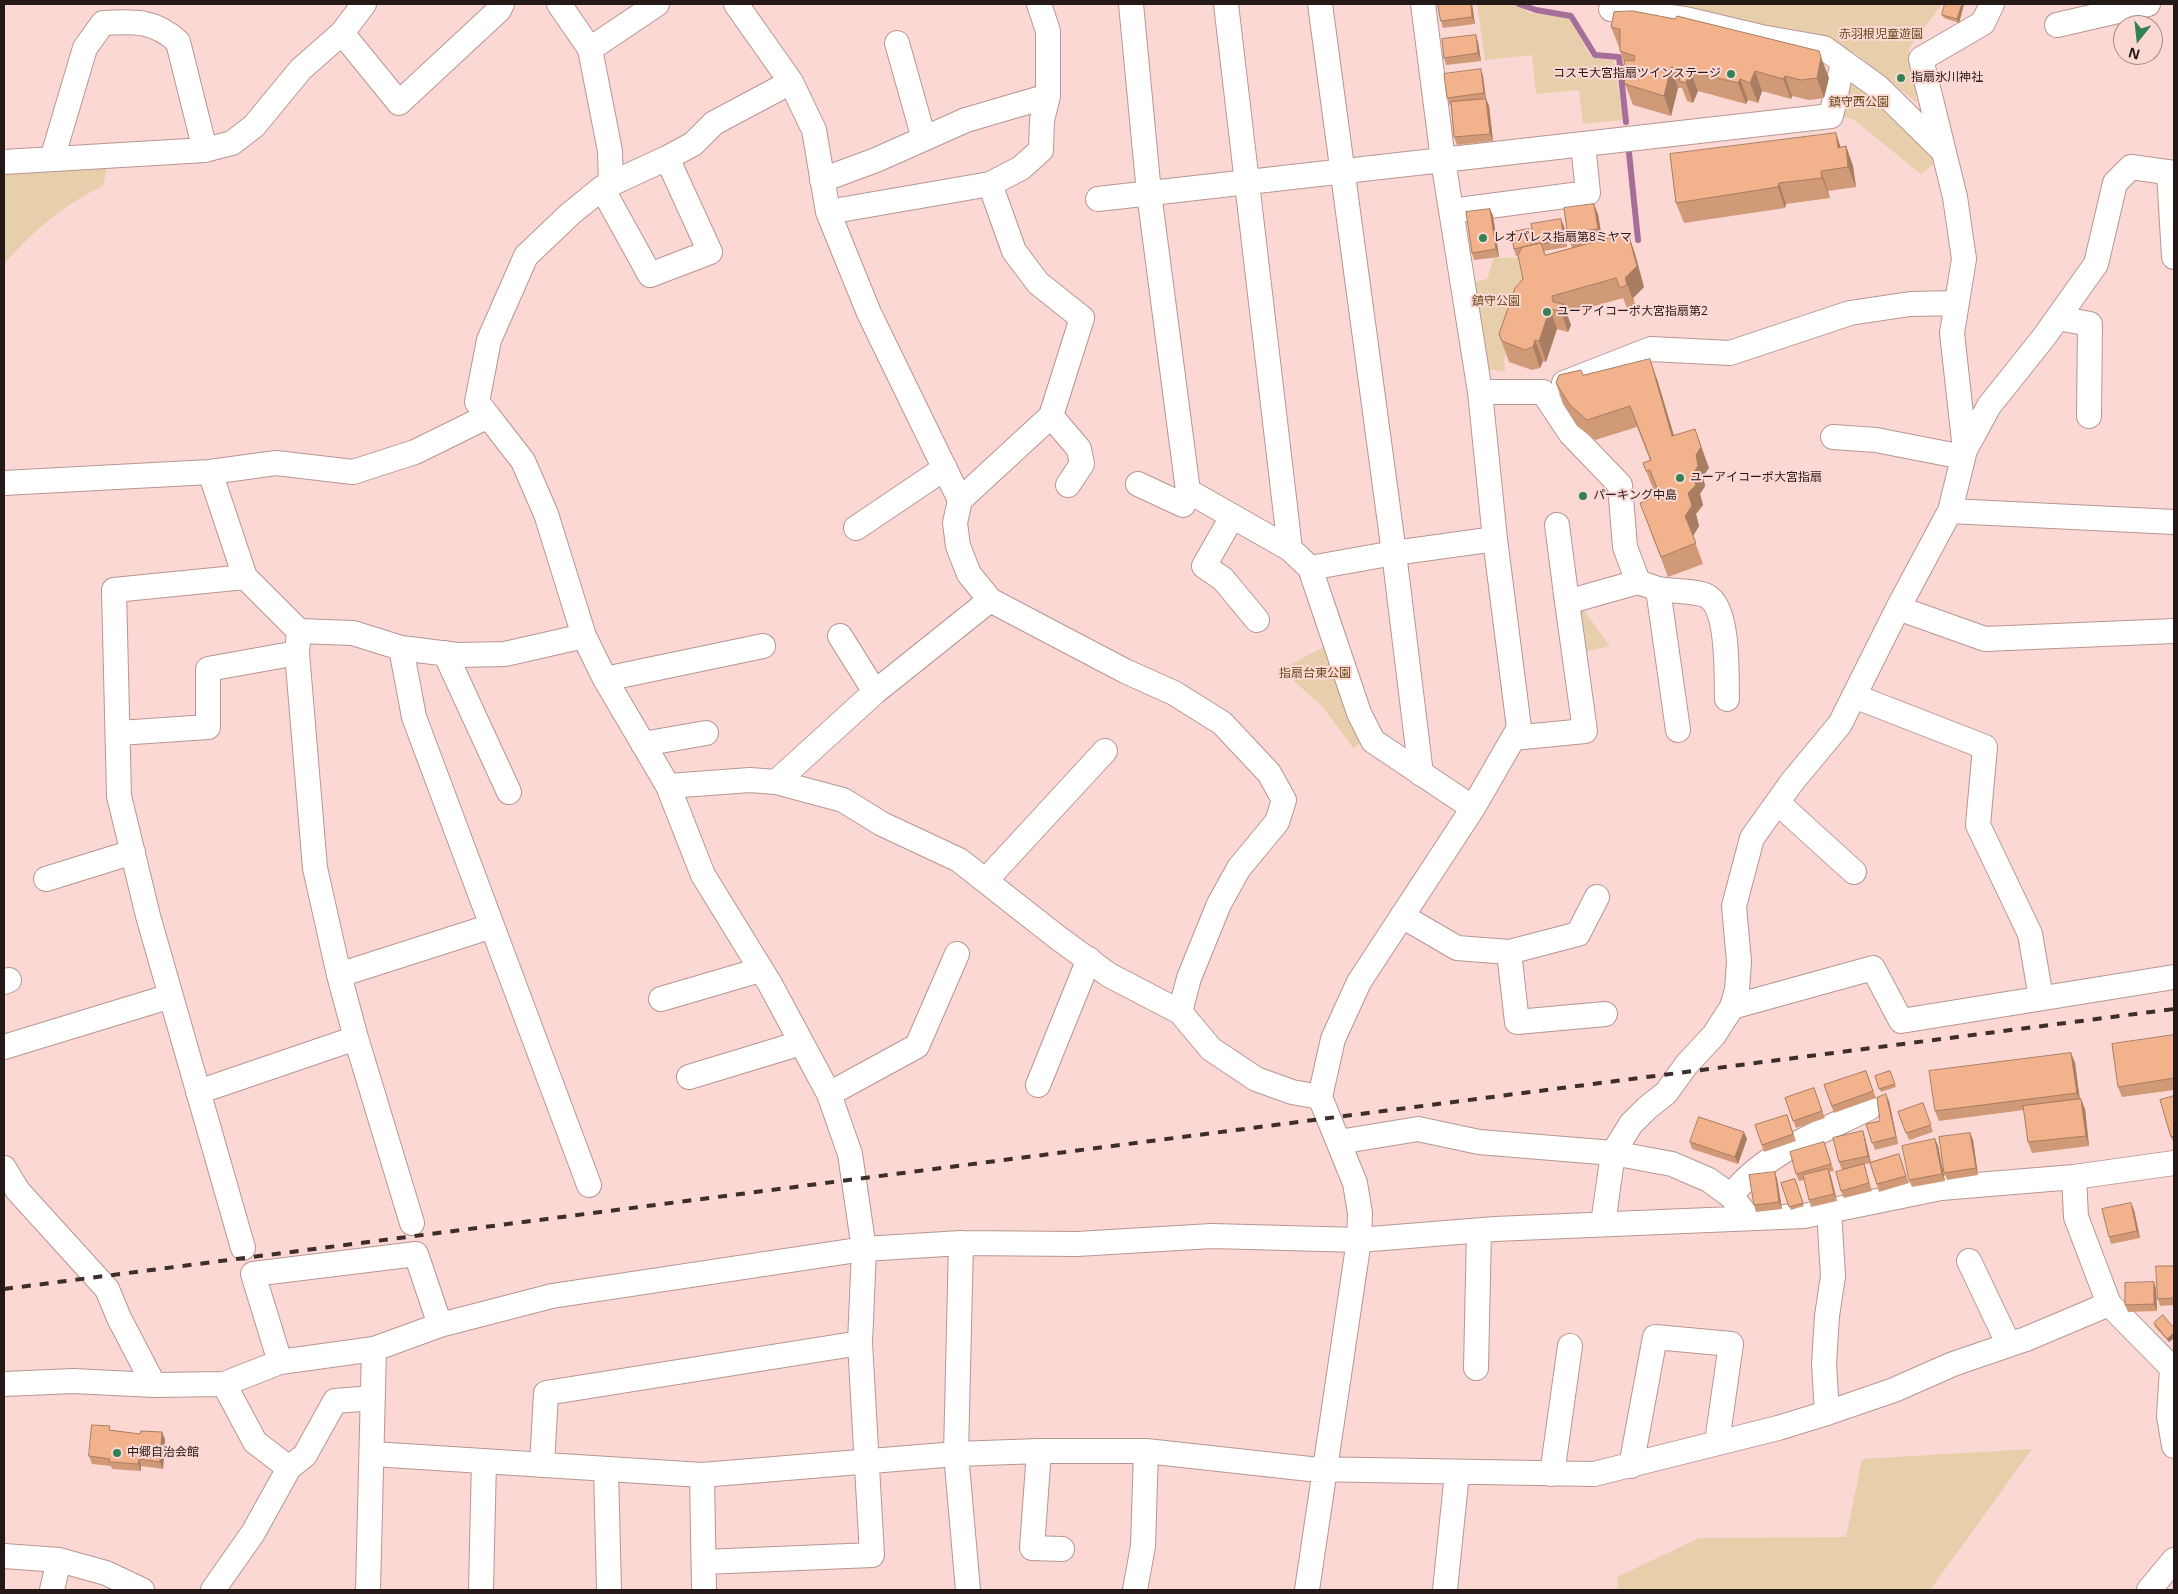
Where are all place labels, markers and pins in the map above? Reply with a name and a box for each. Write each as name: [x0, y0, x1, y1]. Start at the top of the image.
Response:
place label: コスモ大宮指扇ツインステージ: [1553, 67, 1721, 81]
marker: コスモ大宮指扇ツインステージ: [1725, 68, 1737, 80]
place label: 指扇氷川神社: [1911, 71, 1983, 85]
marker: 指扇氷川神社: [1895, 72, 1907, 84]
place label: レオパレス指扇第8ミヤマ: [1493, 231, 1632, 245]
marker: レオパレス指扇第8ミヤマ: [1477, 232, 1489, 244]
place label: ユーアイコーポ大宮指扇第2: [1557, 305, 1708, 319]
marker: ユーアイコーポ大宮指扇第2: [1541, 306, 1553, 318]
place label: ユーアイコーポ大宮指扇: [1690, 471, 1822, 485]
marker: ユーアイコーポ大宮指扇: [1674, 472, 1686, 484]
place label: パーキング中島: [1593, 489, 1677, 503]
marker: パーキング中島: [1577, 490, 1589, 502]
place label: 中郷自治会館: [127, 1446, 199, 1460]
marker: 中郷自治会館: [111, 1447, 123, 1459]

